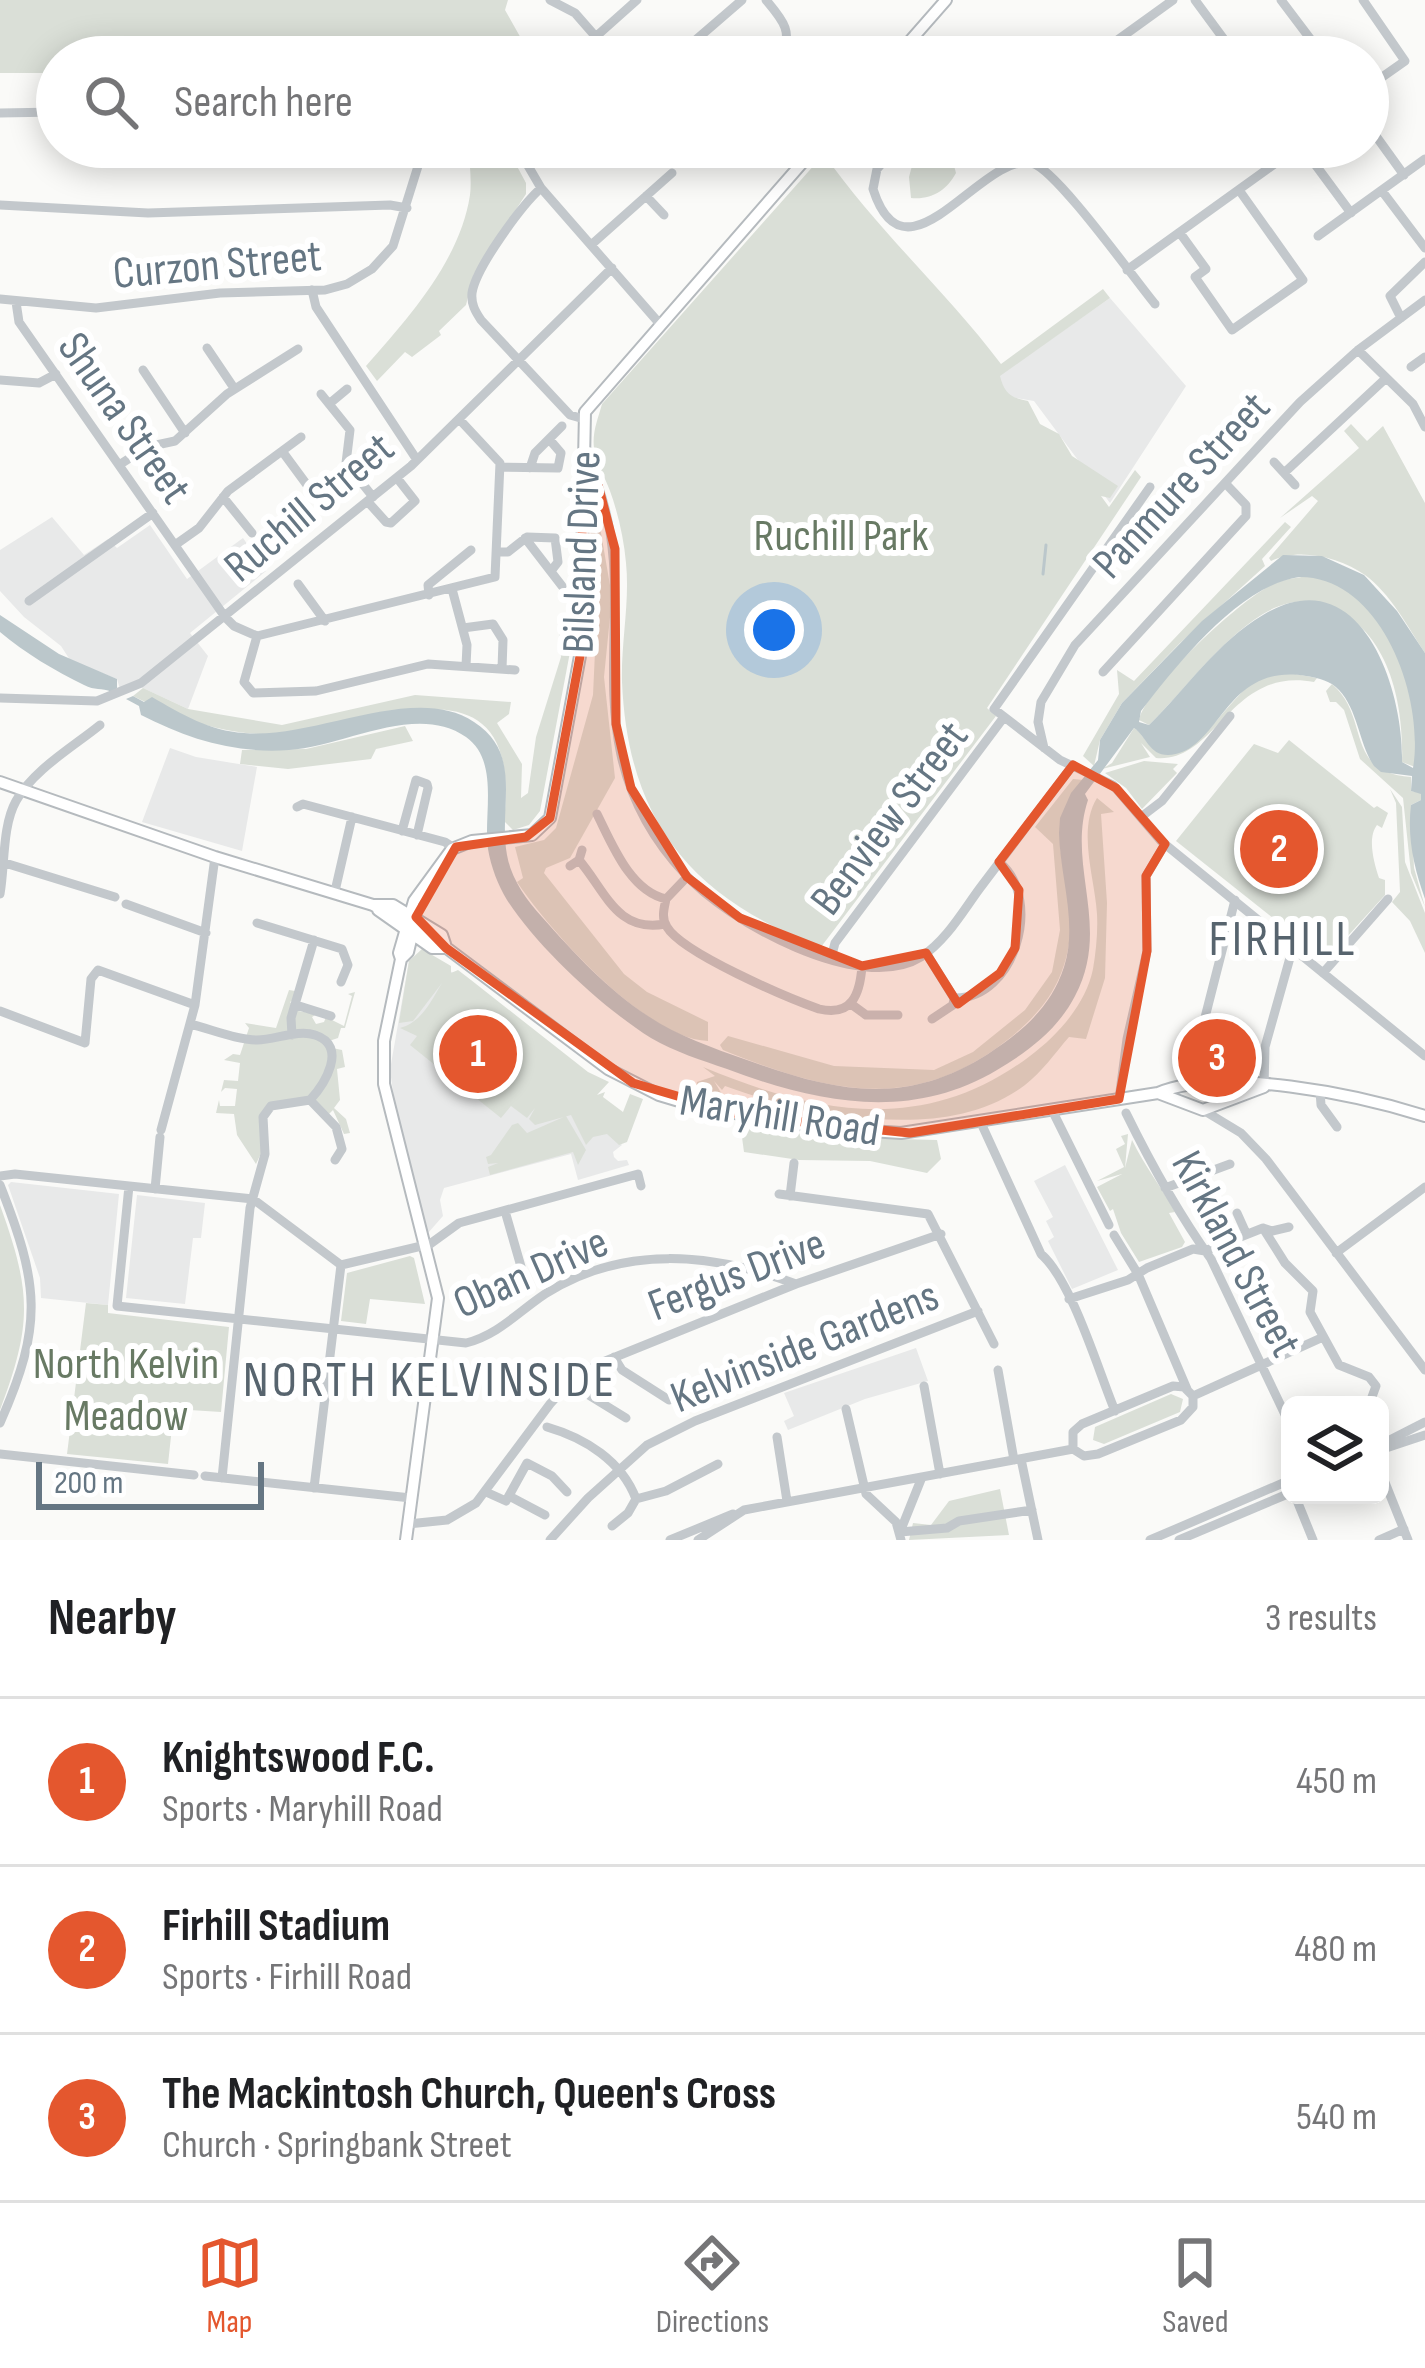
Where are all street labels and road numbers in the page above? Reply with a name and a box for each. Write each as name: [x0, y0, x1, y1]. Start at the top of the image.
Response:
street label: Curzon Street: [111, 229, 324, 302]
street label: Shuna Street: [45, 322, 203, 514]
street label: Panmure Street: [1082, 381, 1282, 590]
street label: Ruchill Street: [214, 421, 405, 595]
street label: Bilsland Drive: [551, 450, 614, 654]
street label: Benview Street: [799, 711, 981, 926]
street label: Maryhill Road: [676, 1074, 883, 1159]
street label: Kirkland Street: [1159, 1142, 1313, 1366]
street label: Oban Drive: [445, 1215, 617, 1332]
street label: Fergus Drive: [641, 1217, 833, 1334]
street label: Kelvinside Gardens: [663, 1269, 947, 1426]

